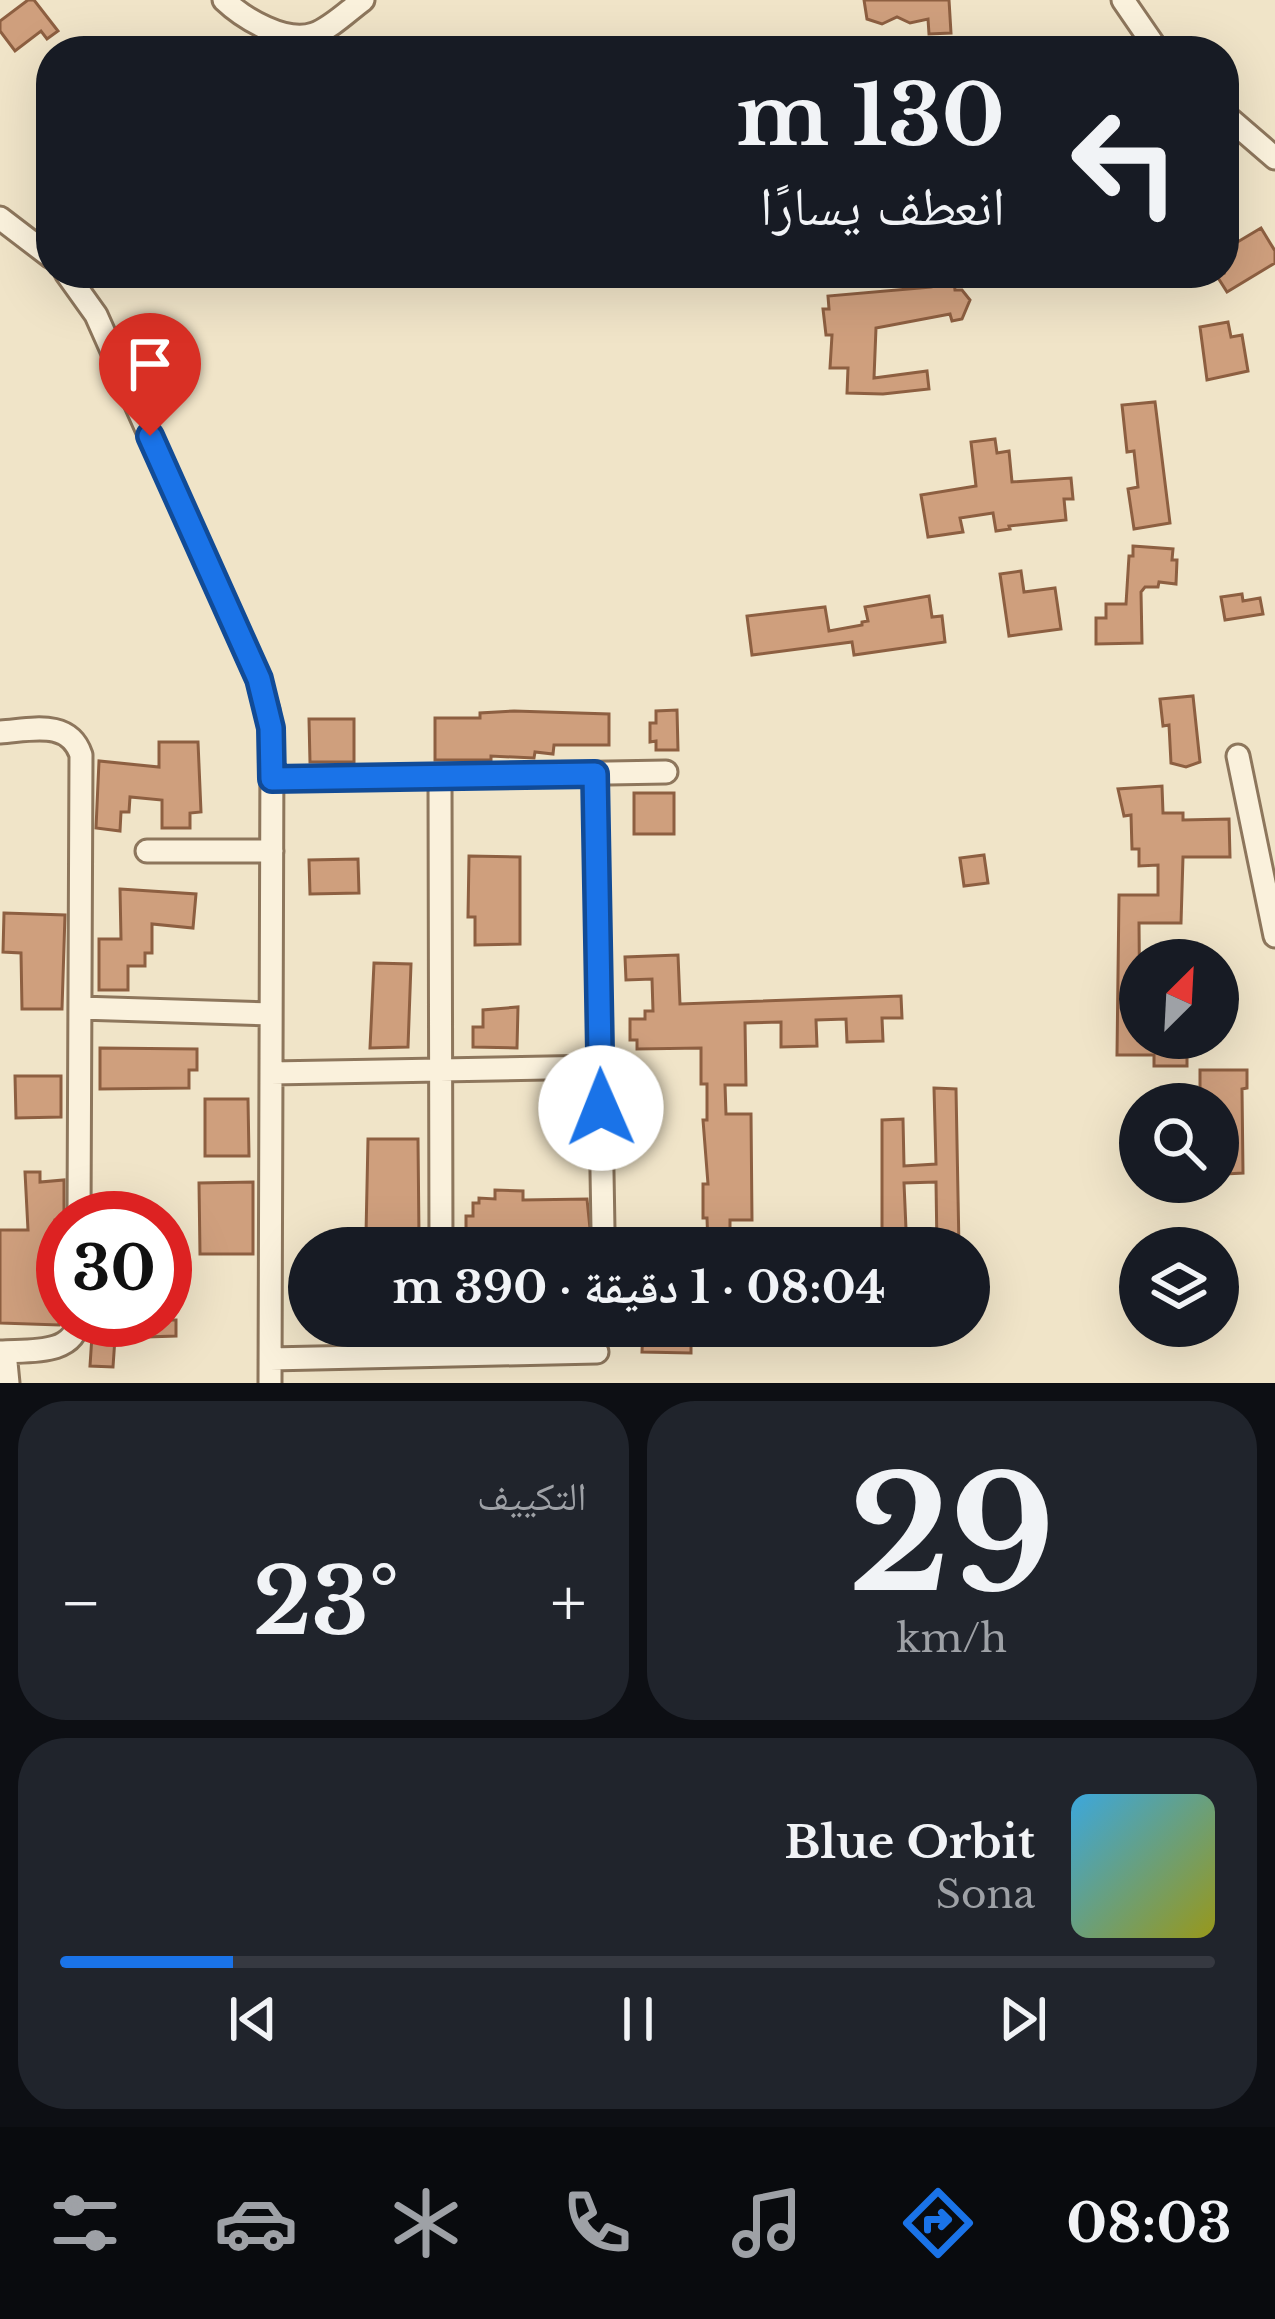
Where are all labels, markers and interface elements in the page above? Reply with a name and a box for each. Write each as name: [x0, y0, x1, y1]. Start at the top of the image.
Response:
text: 130 m: [736, 64, 1005, 168]
icon: left: [1047, 84, 1203, 240]
text: انعطف يسارًا: [760, 173, 1005, 240]
pin: [99, 313, 201, 436]
icon: arrive: [117, 331, 183, 397]
north arrow: [1119, 939, 1239, 1059]
map controls: [1119, 939, 1239, 1347]
position arrow: [538, 1045, 664, 1171]
button: search: [1119, 1083, 1239, 1203]
speed limit sign: 30: [36, 1191, 192, 1347]
button: layers: [1119, 1227, 1239, 1347]
text: 08:04 · 1 دقيقة · 390 m: [392, 1259, 886, 1315]
text: 29: [848, 1439, 1055, 1632]
text: التكييف: [477, 1472, 587, 1521]
text: 23°: [253, 1547, 399, 1658]
text: −: [60, 1562, 102, 1644]
text: +: [550, 1562, 587, 1644]
text: km/h: [896, 1614, 1007, 1663]
text: Blue Orbit: [785, 1814, 1035, 1870]
text: Sona: [936, 1870, 1035, 1919]
icon: previous: [220, 1986, 286, 2052]
icon: pause: [605, 1986, 671, 2052]
icon: next: [990, 1986, 1056, 2052]
icon: filters: [43, 2181, 127, 2265]
icon: car: [214, 2181, 298, 2265]
icon: climate: [384, 2181, 468, 2265]
icon: phone: [555, 2181, 639, 2265]
icon: music: [725, 2181, 809, 2265]
icon: directions: [896, 2181, 980, 2265]
text: 08:03: [1066, 2190, 1232, 2257]

